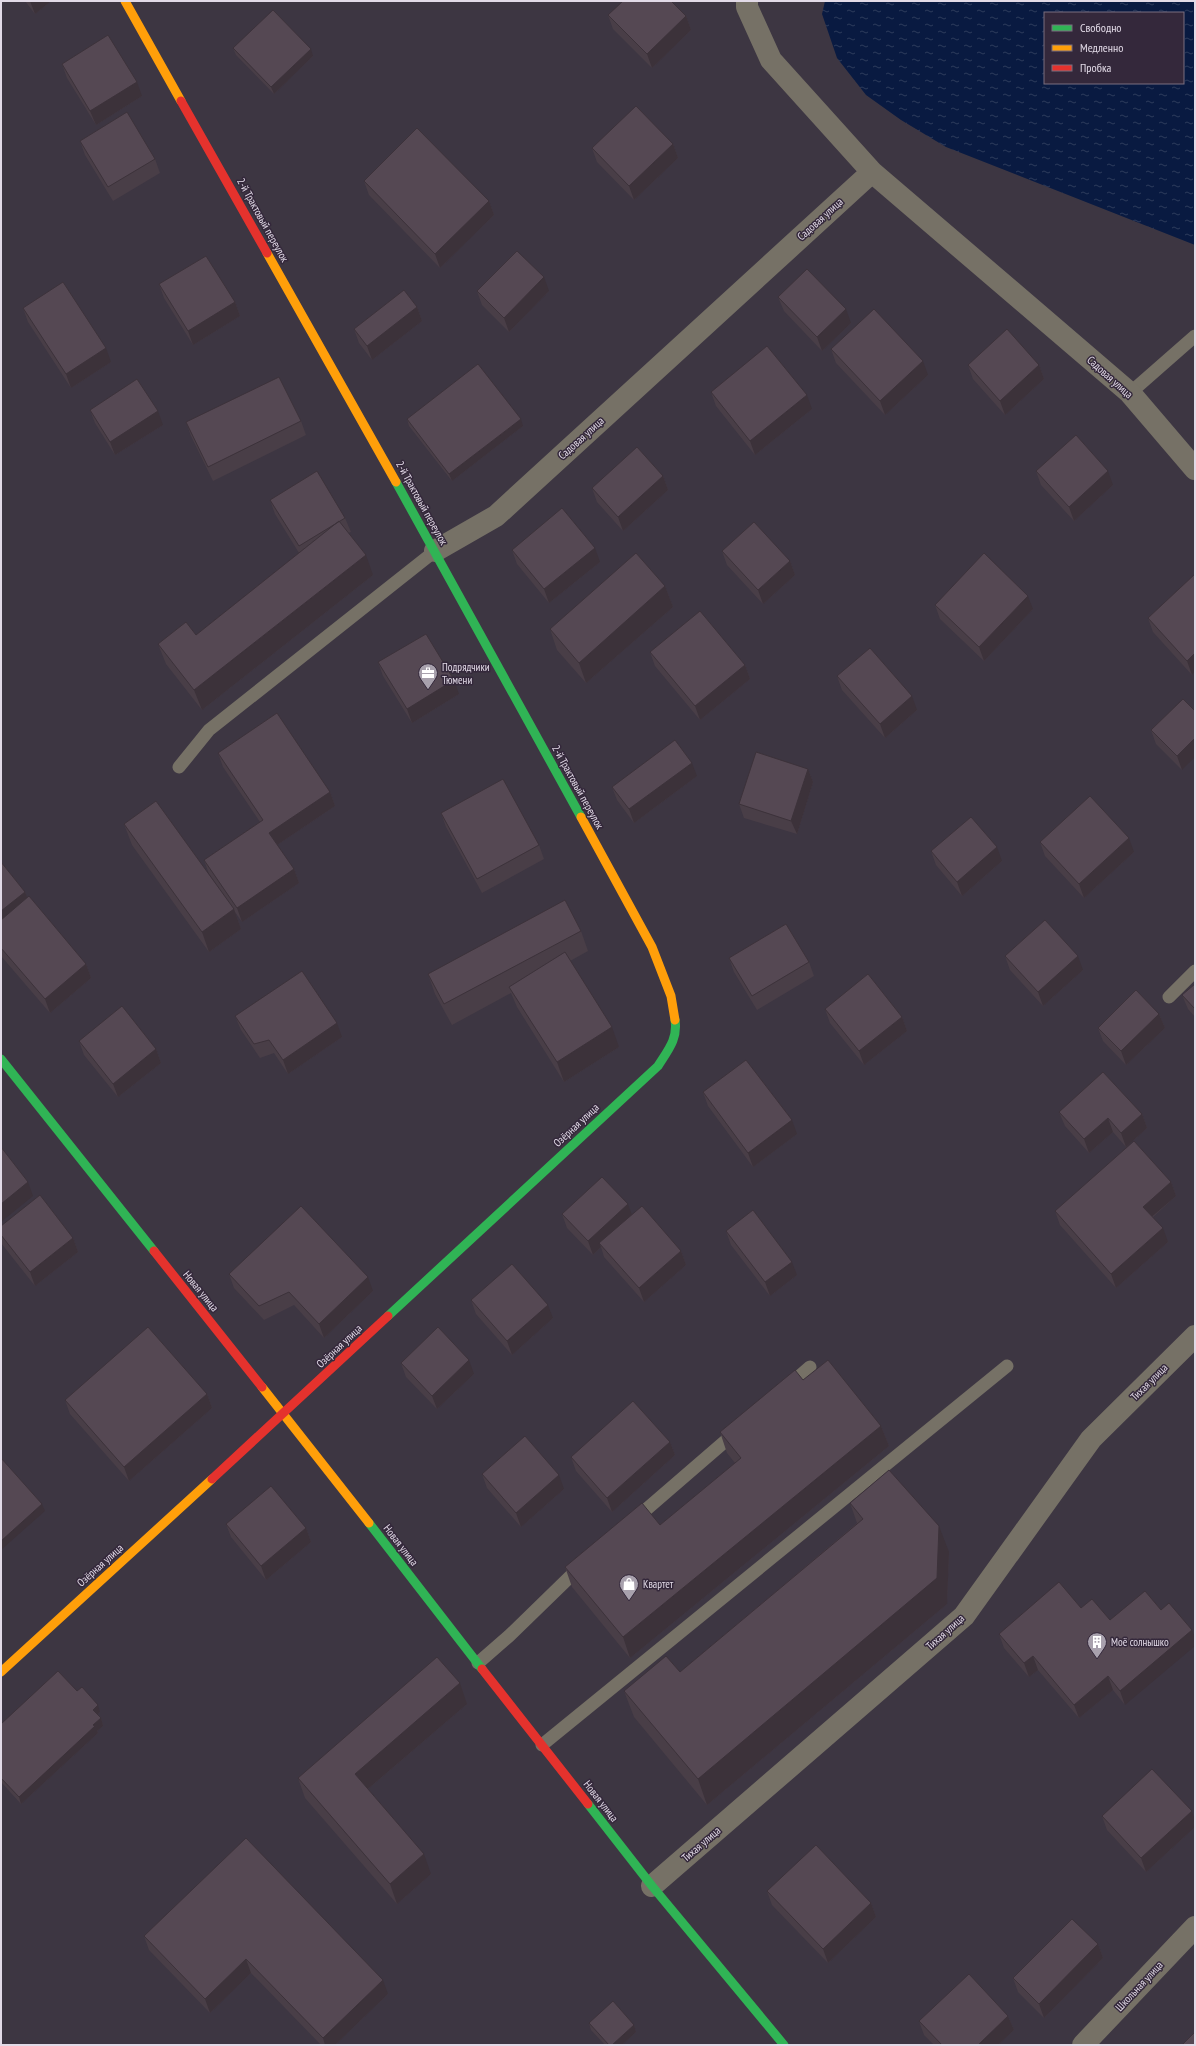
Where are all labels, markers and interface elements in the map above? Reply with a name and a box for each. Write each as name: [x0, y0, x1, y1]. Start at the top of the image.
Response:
legend: [1044, 12, 1184, 84]
text: Свободно: [1080, 20, 1122, 35]
text: Медленно: [1080, 40, 1123, 55]
text: Пробка: [1080, 60, 1112, 75]
street label: 2-й Трактовый переулок: [234, 176, 292, 265]
street label: Садовая улица: [794, 195, 846, 243]
street label: Садовая улица: [1084, 353, 1136, 401]
street label: Садовая улица: [555, 414, 607, 462]
street label: 2-й Трактовый переулок: [393, 459, 451, 548]
place label: Подрядчики Тюмени: [442, 660, 490, 687]
office icon: Подрядчики Тюмени: [417, 662, 439, 690]
street label: 2-й Трактовый переулок: [549, 743, 607, 832]
street label: Озёрная улица: [550, 1100, 602, 1150]
street label: Новая улица: [180, 1268, 222, 1314]
street label: Озёрная улица: [313, 1321, 365, 1371]
street label: Тихая улица: [1128, 1361, 1170, 1403]
street label: Новая улица: [381, 1522, 421, 1568]
street label: Озёрная улица: [74, 1541, 126, 1589]
shop icon: Квартет: [618, 1573, 640, 1601]
place label: Квартет: [643, 1577, 674, 1591]
street label: Тихая улица: [923, 1611, 967, 1653]
building icon: Моё солнышко: [1086, 1631, 1108, 1659]
place label: Моё солнышко: [1111, 1635, 1169, 1649]
street label: Новая улица: [581, 1778, 621, 1824]
street label: Тихая улица: [679, 1823, 723, 1865]
street label: Школьная улица: [1112, 1958, 1166, 2014]

